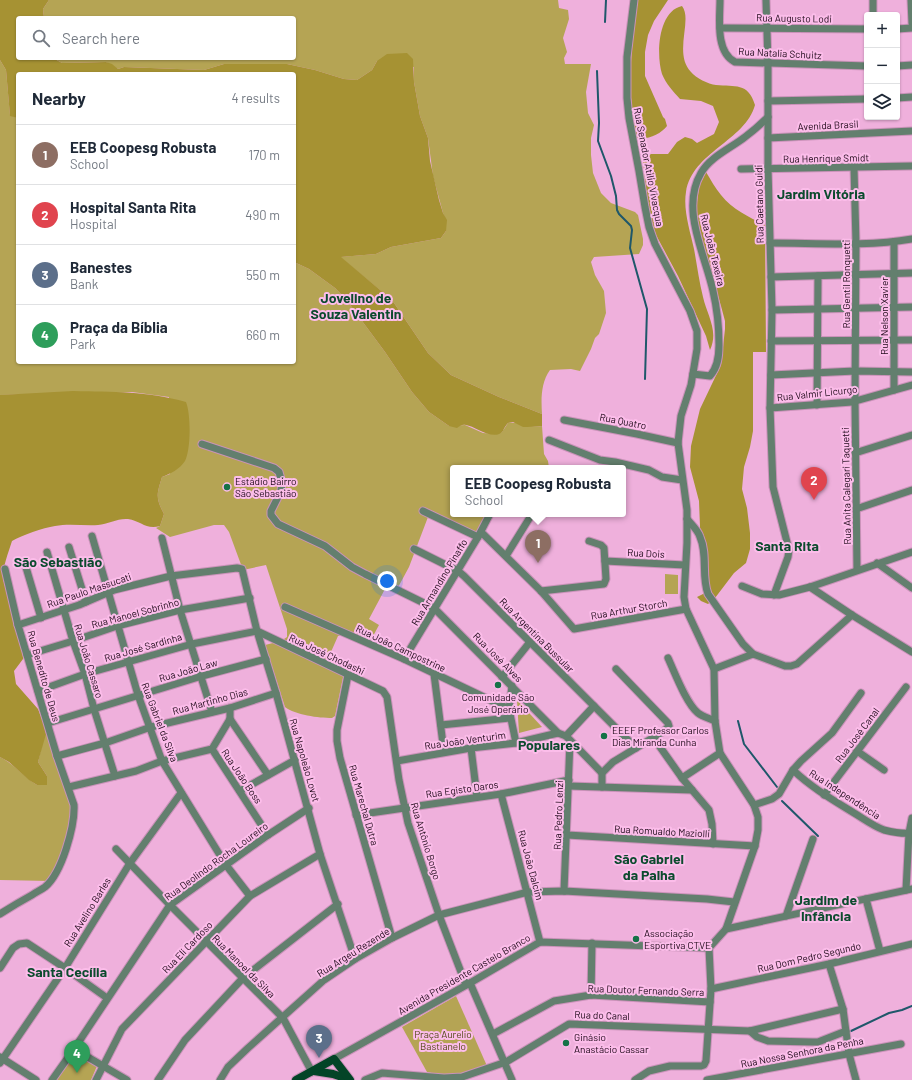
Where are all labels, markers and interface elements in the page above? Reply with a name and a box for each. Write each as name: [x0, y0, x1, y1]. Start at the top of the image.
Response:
street label: Rua Augusto Lodi: [756, 11, 832, 25]
map controls: [864, 12, 900, 120]
button: +: [864, 12, 900, 48]
search box: [16, 16, 296, 60]
icon: search: [30, 27, 52, 49]
text: Search here: [62, 29, 140, 47]
street label: Rua Natalia Schuitz: [738, 45, 823, 61]
button: −: [864, 48, 900, 84]
button: layers: [864, 84, 900, 120]
text: Nearby: [32, 88, 86, 108]
text: 4 results: [232, 90, 280, 106]
street label: Rua Senador Atilio Vivacqua: [632, 107, 666, 227]
street label: Avenida Brasil: [797, 117, 859, 133]
text: EEB Coopesg Robusta: [70, 138, 216, 156]
text: 1: [43, 147, 47, 163]
text: 170 m: [249, 147, 280, 163]
street label: Rua Henrique Smidt: [783, 151, 869, 165]
text: School: [70, 156, 108, 172]
street label: Rua Caetano Guidi: [752, 165, 766, 243]
district label: Jardim Vitória: [777, 185, 865, 202]
text: Hospital Santa Rita: [70, 198, 196, 216]
text: 2: [41, 207, 49, 223]
text: 490 m: [245, 207, 280, 223]
street label: Rua João Texeira: [698, 213, 728, 287]
text: Hospital: [70, 216, 117, 232]
street label: Rua Gentil Ronquetti: [840, 240, 852, 328]
text: Banestes: [70, 258, 132, 276]
text: 3: [41, 267, 49, 283]
text: 550 m: [246, 267, 280, 283]
text: Bank: [70, 276, 98, 292]
street label: Rua Nelson Xavier: [878, 277, 890, 355]
district label: Jovelino de Souza Valentin: [311, 289, 401, 322]
text: Praça da Bíblia: [70, 318, 168, 336]
text: 4: [41, 327, 49, 343]
text: 660 m: [246, 327, 280, 343]
text: Park: [70, 336, 96, 352]
street label: Rua Valmir Licurgo: [776, 383, 858, 403]
street label: Rua Quatro: [599, 411, 647, 431]
street label: Rua Anita Calegari Taquetti: [839, 427, 853, 545]
popup: [450, 465, 626, 517]
pin: 2: [801, 467, 827, 500]
text: EEB Coopesg Robusta: [465, 474, 611, 492]
place label: Estádio Bairro São Sebastião: [235, 475, 297, 499]
marker: Estádio Bairro São Sebastião: [222, 482, 232, 492]
text: School: [465, 492, 503, 508]
pin: 1: [525, 530, 551, 563]
street label: Rua Armandino Pinaffo: [408, 537, 470, 627]
district label: Santa Rita: [755, 537, 819, 554]
street label: Rua Dois: [627, 546, 665, 560]
district label: São Sebastião: [14, 553, 102, 570]
street label: Rua Paulo Massucati: [45, 570, 133, 610]
your location: [377, 571, 397, 591]
street label: Rua Argentina Bussular: [497, 595, 577, 675]
street label: Rua Manoel Sobrinho: [90, 596, 180, 630]
street label: Rua Arthur Storch: [590, 596, 668, 622]
street label: Rua João Cassaro: [72, 622, 106, 700]
street label: Rua João Campostrine: [354, 622, 448, 674]
street label: Rua Benedito de Deus: [25, 629, 63, 723]
street label: Rua José Sardinha: [103, 630, 183, 664]
street label: Rua José Alves: [471, 630, 525, 684]
street label: Rua José Chodashi: [287, 631, 367, 677]
street label: Rua João Law: [157, 656, 219, 684]
marker: Comunidade São José Operário: [493, 680, 503, 690]
street label: Rua Gabriel da Silva: [139, 681, 181, 763]
street label: Rua Martinho Dias: [171, 685, 249, 717]
place label: Comunidade São José Operário: [462, 691, 534, 715]
street label: Rua José Canal: [832, 705, 882, 765]
street label: Rua Napoleão Lovot: [287, 717, 323, 803]
place label: EEEF Professor Carlos Dias Miranda Cunha: [612, 724, 709, 748]
street label: Rua João Venturim: [424, 728, 506, 752]
marker: EEEF Professor Carlos Dias Miranda Cunha: [599, 731, 609, 741]
district label: Populares: [518, 736, 580, 753]
street label: Rua João Boss: [219, 746, 265, 806]
street label: Rua Marechal Dutra: [347, 763, 381, 847]
street label: Rua Independência: [807, 767, 883, 821]
street label: Rua Egisto Daros: [425, 778, 499, 800]
street label: Rua Pedro Lenzi: [551, 780, 565, 850]
street label: Rua Antônio Borgo: [409, 801, 443, 881]
street label: Rua Deolindo Rocha Loureiro: [162, 819, 270, 903]
street label: Rua Romualdo Maziolli: [614, 822, 710, 840]
street label: Rua João Dalcim: [516, 829, 546, 901]
district label: São Gabriel da Palha: [614, 850, 684, 883]
street label: Rua Avelino Barles: [61, 875, 113, 949]
district label: Jardim de Infância: [795, 891, 857, 924]
street label: Rua Eli Cardoso: [159, 919, 215, 975]
street label: Rua Argeu Rezende: [314, 925, 392, 979]
place label: Associação Esportiva CTVE: [644, 927, 711, 951]
street label: Avenida Presidente Castelo Branco: [396, 931, 532, 1017]
street label: Rua Manoel da Silva: [210, 932, 278, 1000]
marker: Associação Esportiva CTVE: [631, 934, 641, 944]
street label: Rua Dom Pedro Segundo: [756, 939, 862, 975]
district label: Santa Cecília: [27, 963, 107, 980]
street label: Rua Doutor Fernando Serra: [587, 982, 705, 998]
street label: Rua do Canal: [574, 1008, 630, 1022]
pin: 3: [306, 1025, 332, 1058]
park label: Praça Aurelio Bastianelo: [414, 1028, 472, 1052]
place label: Ginásio Anastácio Cassar: [574, 1031, 649, 1055]
street label: Rua Nossa Senhora da Penha: [740, 1034, 864, 1070]
marker: Ginásio Anastácio Cassar: [561, 1038, 571, 1048]
pin: 4: [64, 1040, 90, 1073]

